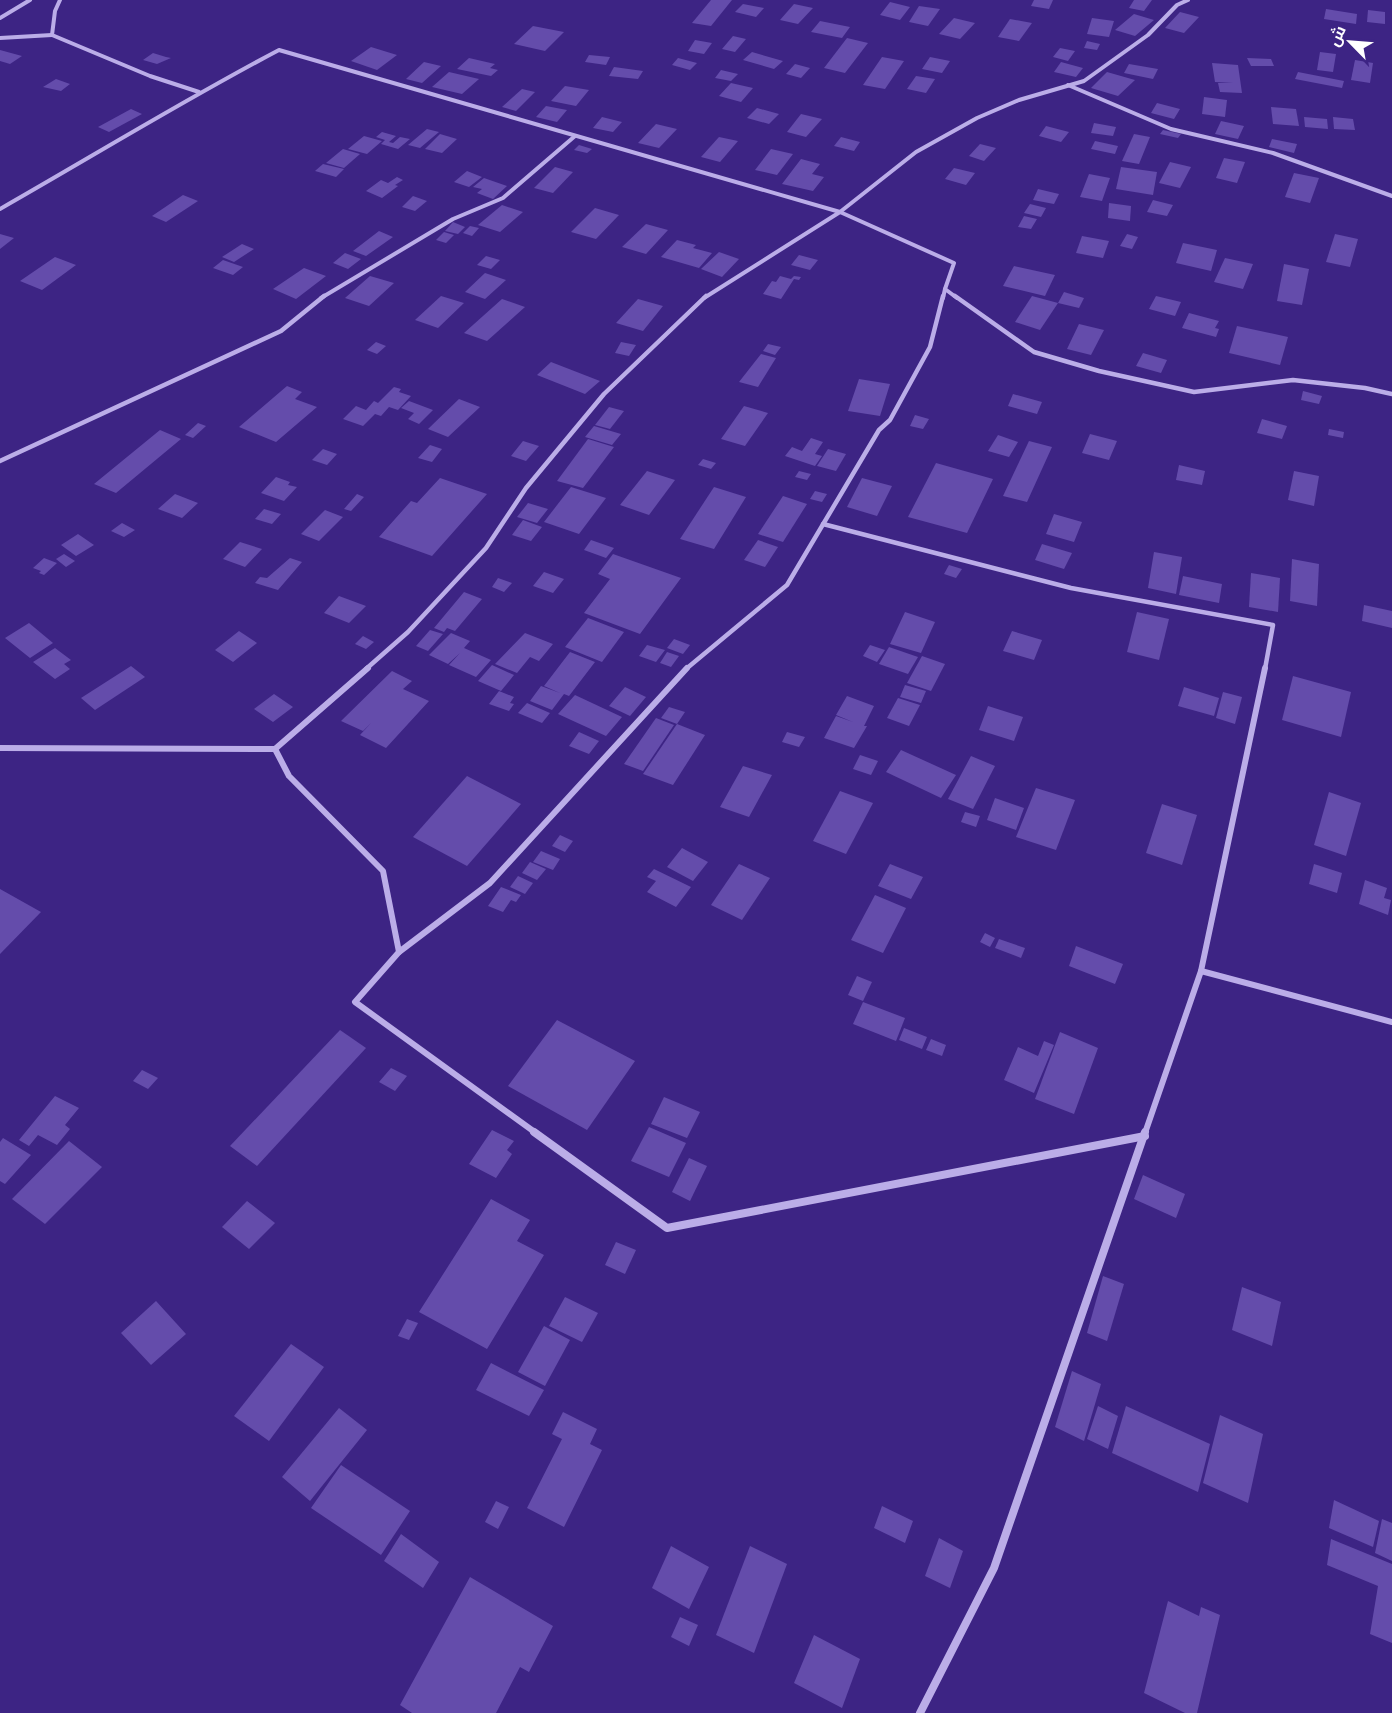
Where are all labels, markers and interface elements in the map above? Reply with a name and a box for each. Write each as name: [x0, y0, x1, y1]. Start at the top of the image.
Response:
north arrow: [1320, 12, 1380, 72]
text: ش: [1324, 23, 1350, 49]

